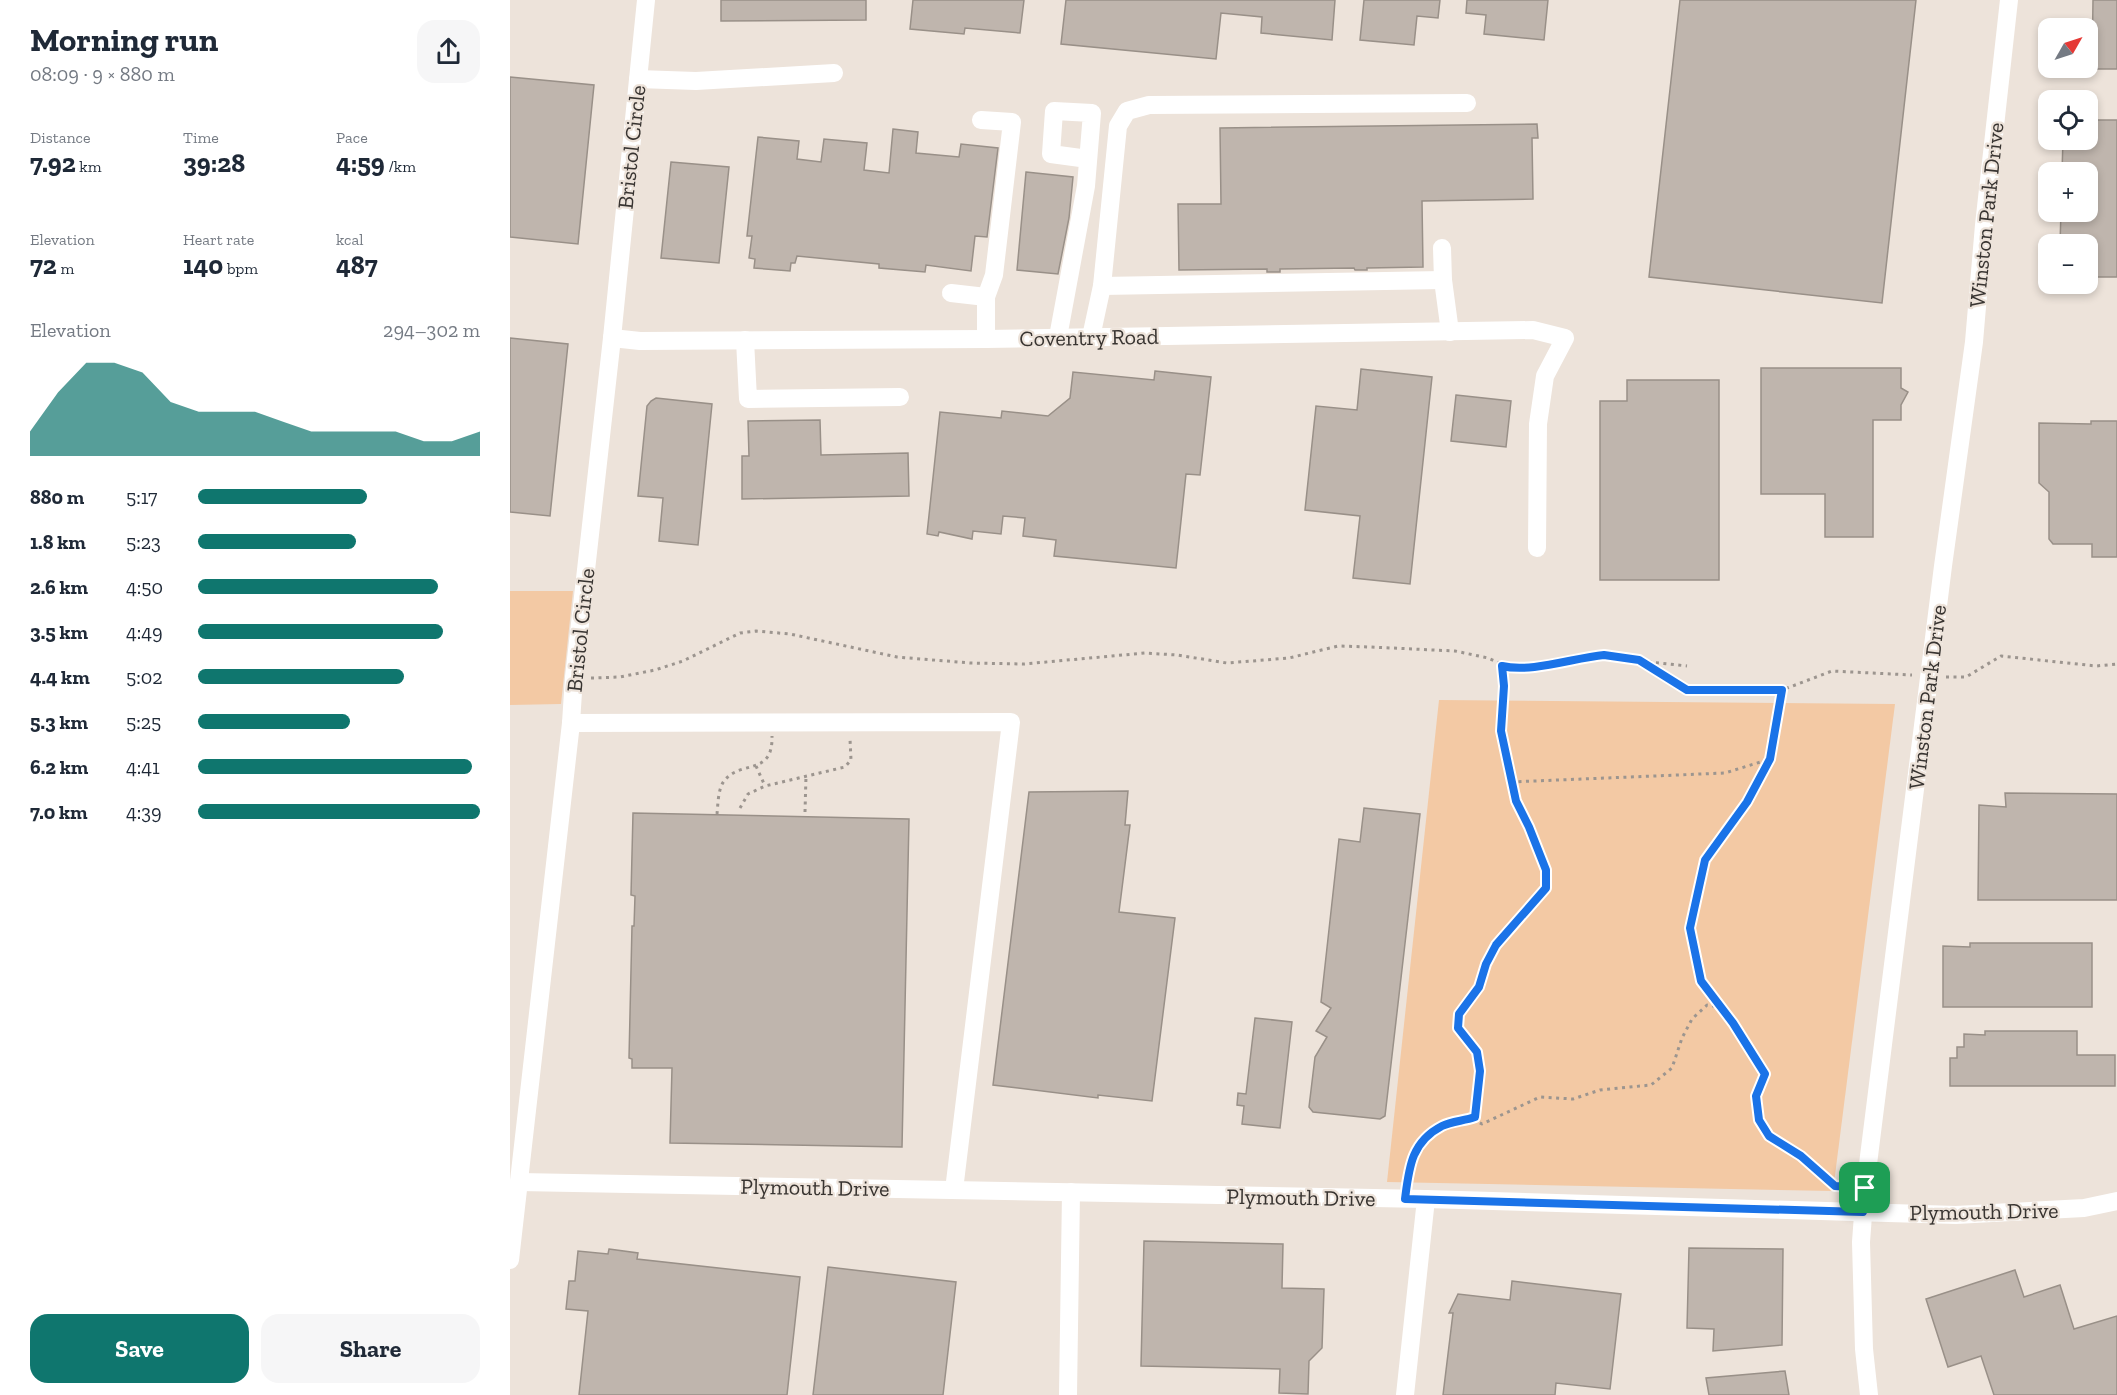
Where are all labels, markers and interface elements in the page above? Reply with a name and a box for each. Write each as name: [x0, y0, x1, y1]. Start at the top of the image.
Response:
north arrow: [2038, 18, 2098, 78]
map controls: [2038, 18, 2098, 294]
text: Morning run: [30, 20, 218, 59]
button: share: [417, 20, 480, 83]
text: 08:09 · 9 × 880 m: [30, 62, 175, 86]
street label: Bristol Circle: [612, 84, 651, 210]
button: locate: [2038, 90, 2098, 150]
street label: Winston Park Drive: [1963, 121, 2010, 309]
text: Distance: [30, 128, 91, 147]
text: Time: [183, 128, 219, 147]
text: Pace: [336, 128, 368, 147]
text: 7.92: [30, 147, 76, 179]
text: 39:28: [183, 147, 245, 179]
text: 4:59: [336, 147, 385, 179]
text: km: [76, 157, 101, 176]
text: /km: [385, 157, 416, 176]
button: +: [2038, 162, 2098, 222]
text: Elevation: [30, 230, 95, 249]
text: Heart rate: [183, 230, 254, 249]
text: kcal: [336, 230, 363, 249]
button: −: [2038, 234, 2098, 294]
text: 72: [30, 249, 57, 281]
text: 140: [183, 249, 223, 281]
text: 487: [336, 249, 378, 281]
text: m: [57, 259, 74, 278]
text: bpm: [223, 259, 258, 278]
text: Elevation: [30, 318, 111, 342]
text: 294–302 m: [383, 318, 480, 342]
street label: Coventry Road: [1019, 323, 1159, 352]
text: 880 m: [30, 485, 84, 509]
text: 5:17: [126, 485, 158, 509]
text: 1.8 km: [30, 530, 86, 554]
text: 5:23: [126, 530, 161, 554]
street label: Bristol Circle: [561, 567, 600, 693]
text: 2.6 km: [30, 575, 88, 599]
text: 4:50: [126, 575, 163, 599]
street label: Winston Park Drive: [1903, 603, 1952, 791]
text: 3.5 km: [30, 620, 88, 644]
text: 4:49: [126, 620, 163, 644]
text: 4.4 km: [30, 665, 90, 689]
text: 5:02: [126, 665, 163, 689]
text: 5.3 km: [30, 710, 88, 734]
text: 5:25: [126, 710, 161, 734]
text: 6.2 km: [30, 755, 88, 779]
text: 4:41: [126, 755, 160, 779]
text: 7.0 km: [30, 800, 88, 824]
text: 4:39: [126, 800, 162, 824]
pin: [1839, 1162, 1890, 1213]
icon: arrive: [1848, 1171, 1881, 1204]
street label: Plymouth Drive: [740, 1173, 890, 1202]
street label: Plymouth Drive: [1226, 1183, 1376, 1212]
street label: Plymouth Drive: [1909, 1197, 2059, 1226]
button: Save: [30, 1314, 249, 1383]
button: Share: [261, 1314, 480, 1383]

